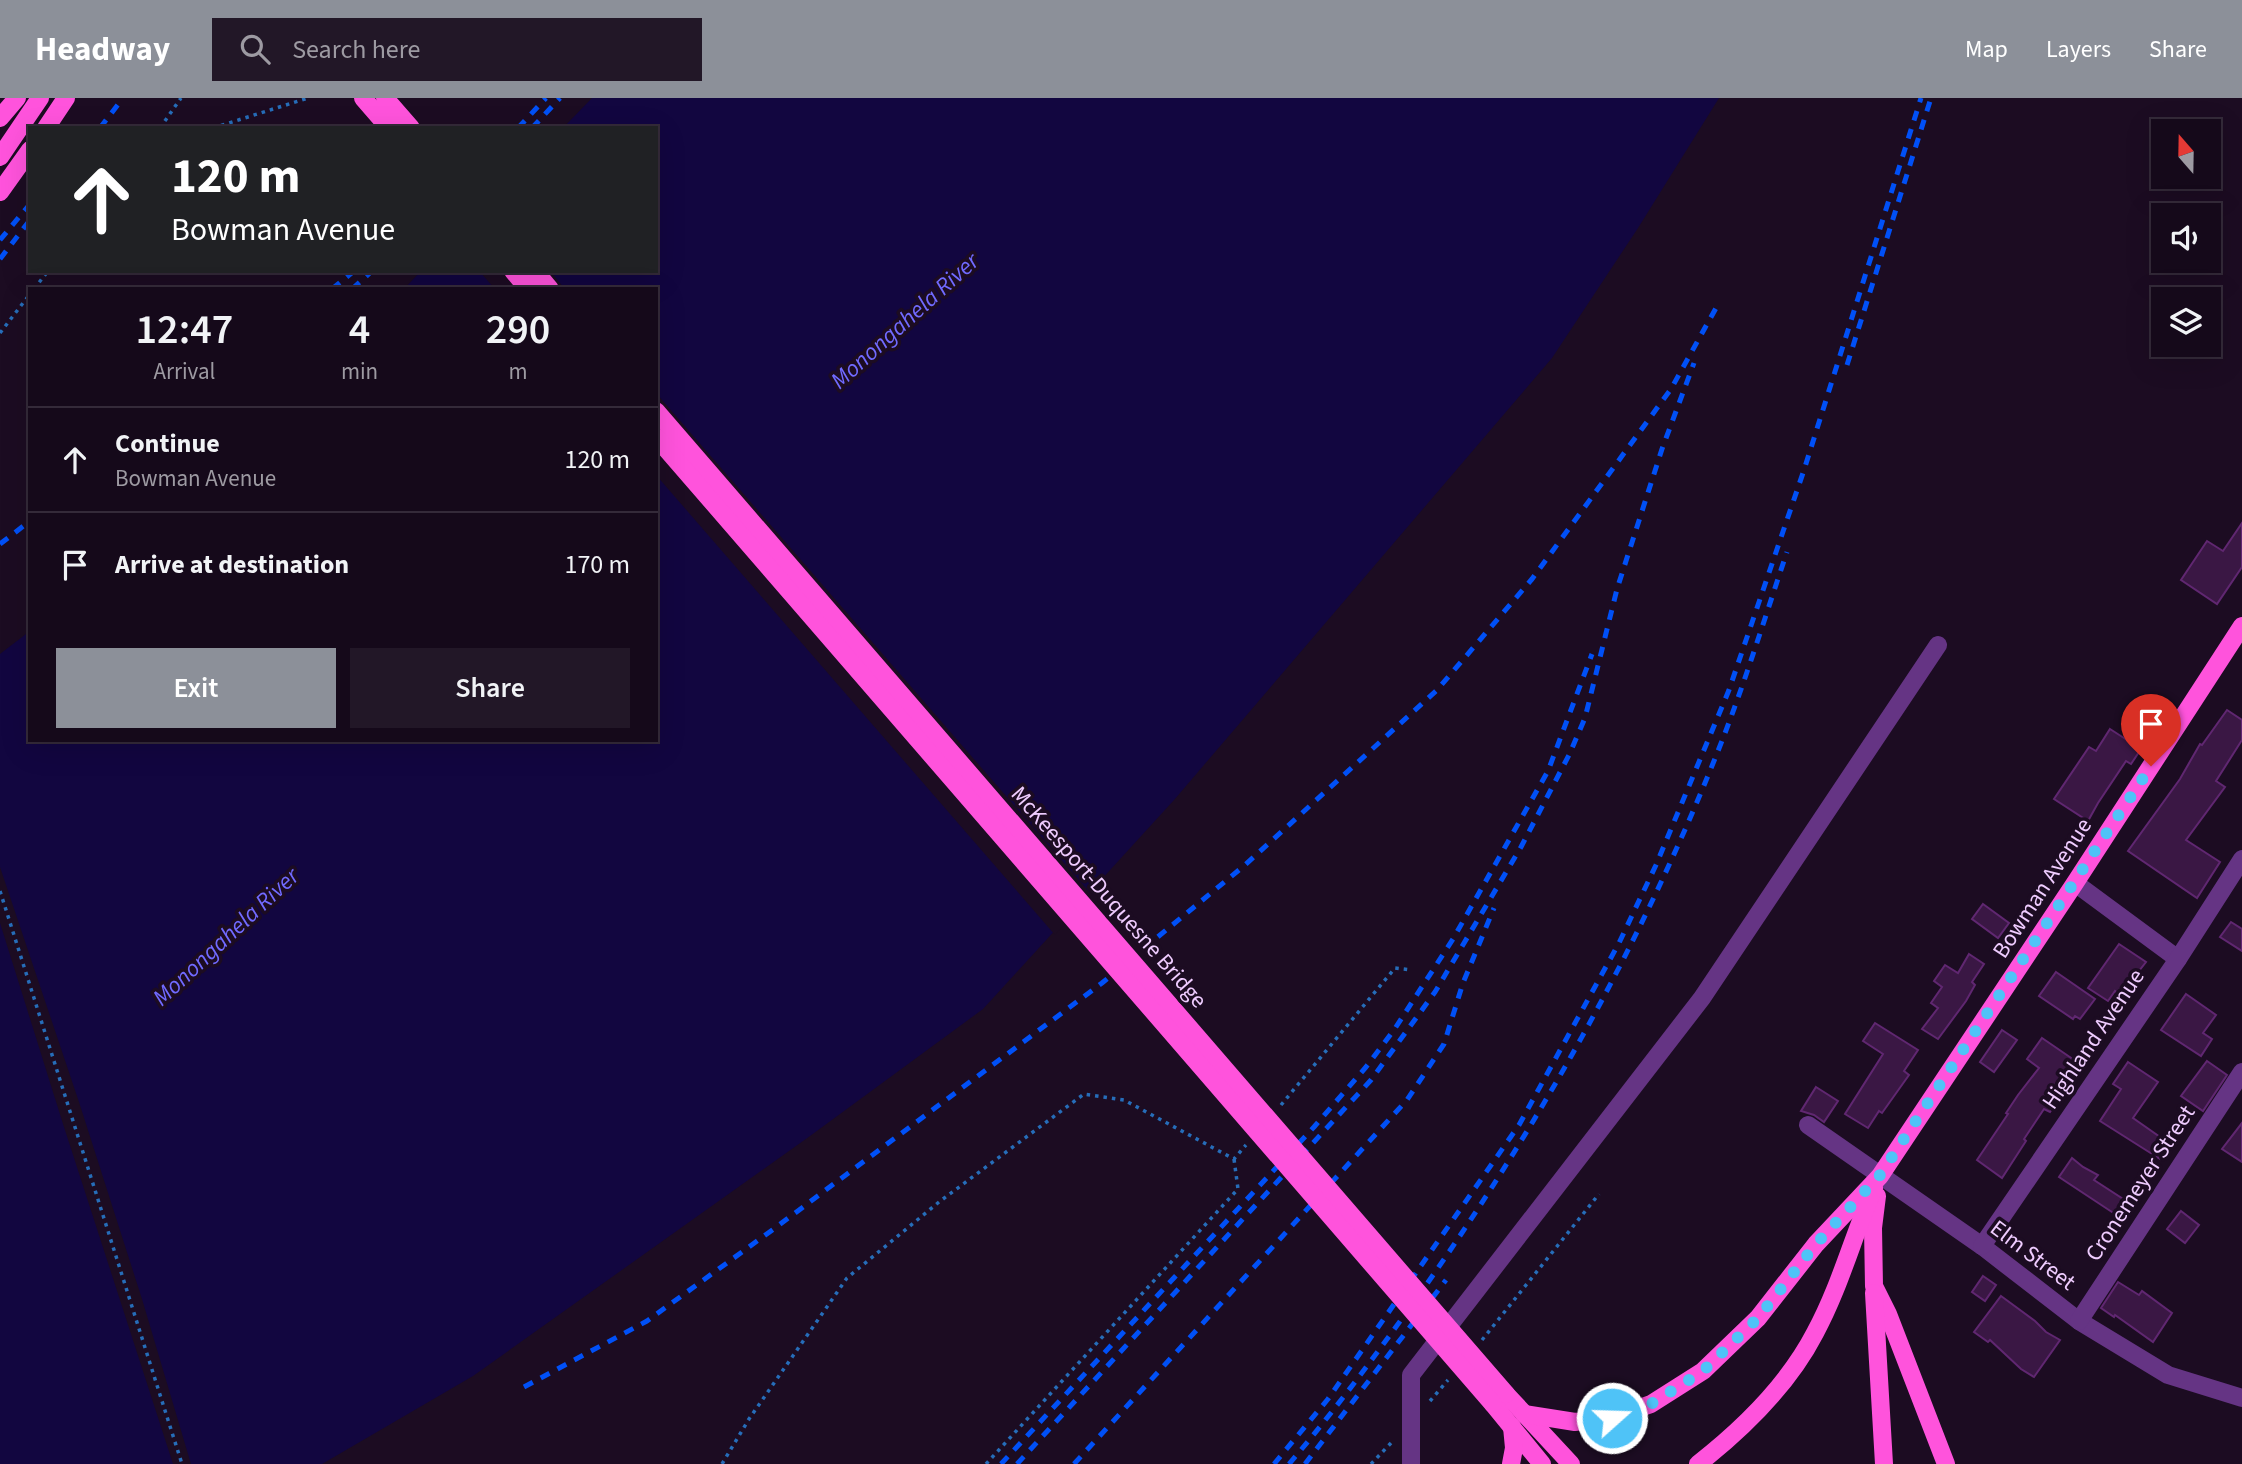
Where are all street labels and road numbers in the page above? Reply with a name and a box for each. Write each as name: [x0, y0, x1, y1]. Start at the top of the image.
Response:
street label: McKeesport-Duquesne Bridge: [1003, 779, 1215, 1015]
street label: Bowman Avenue: [1984, 811, 2100, 965]
street label: Highland Avenue: [2034, 962, 2152, 1116]
street label: Cronemeyer Street: [2077, 1098, 2203, 1268]
street label: Elm Street: [1983, 1212, 2083, 1298]

